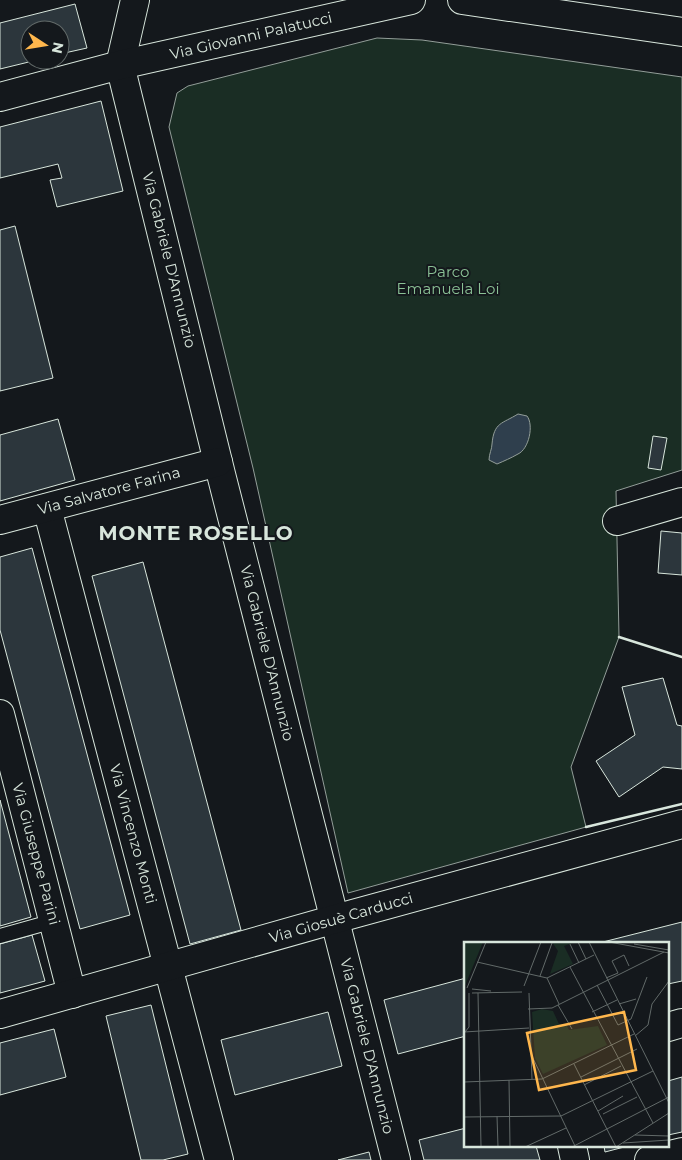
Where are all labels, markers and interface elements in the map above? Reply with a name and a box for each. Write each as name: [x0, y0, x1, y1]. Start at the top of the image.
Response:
street label: Via Giovanni Palatucci: [168, 8, 334, 63]
north arrow: [20, 20, 70, 70]
text: N: [48, 40, 68, 55]
street label: Via Gabriele D'Annunzio: [138, 170, 201, 350]
park label: Parco Emanuela Loi: [396, 262, 500, 298]
street label: Via Salvatore Farina: [36, 462, 182, 519]
district label: MONTE ROSELLO: [98, 521, 294, 545]
street label: Via Gabriele D'Annunzio: [236, 563, 299, 743]
street label: Via Vincenzo Monti: [106, 762, 161, 906]
street label: Via Giuseppe Parini: [8, 781, 65, 927]
street label: Via Giosuè Carducci: [267, 888, 415, 947]
inset map: [464, 942, 670, 1148]
street label: Via Gabriele D'Annunzio: [336, 956, 399, 1136]

